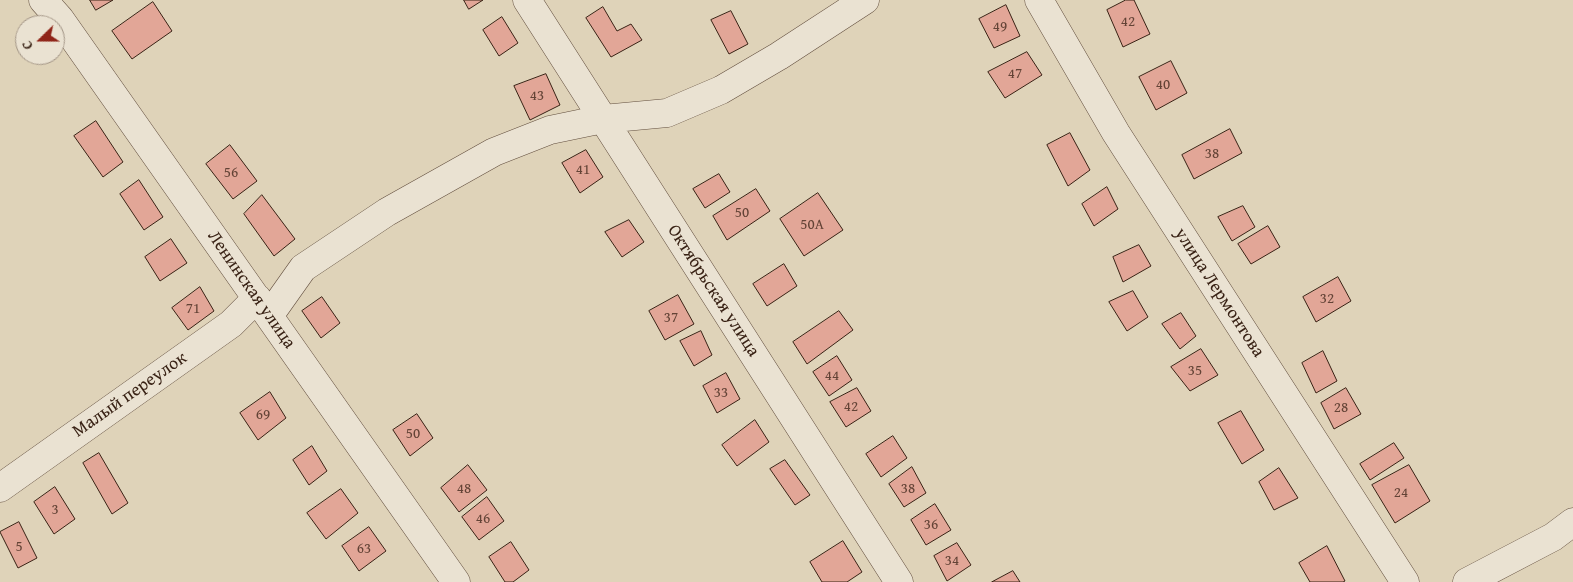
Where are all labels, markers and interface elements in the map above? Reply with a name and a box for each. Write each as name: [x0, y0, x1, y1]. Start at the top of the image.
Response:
house number: 42: [1121, 13, 1135, 31]
north arrow: [15, 15, 65, 65]
house number: 49: [993, 18, 1007, 36]
text: С: [16, 38, 38, 53]
house number: 47: [1008, 65, 1022, 83]
house number: 40: [1156, 76, 1170, 94]
house number: 43: [530, 87, 544, 105]
house number: 38: [1205, 145, 1219, 163]
house number: 41: [576, 161, 590, 179]
house number: 56: [224, 164, 238, 182]
house number: 50: [735, 204, 749, 222]
house number: 50А: [800, 216, 824, 234]
street label: Октябрьская улица: [662, 221, 764, 361]
street label: улица Лермонтова: [1169, 224, 1269, 362]
street label: Ленинская улица: [202, 227, 300, 353]
house number: 32: [1320, 290, 1334, 308]
house number: 71: [186, 300, 200, 318]
house number: 37: [664, 309, 678, 327]
street label: Малый переулок: [69, 348, 191, 442]
house number: 35: [1188, 362, 1202, 380]
house number: 44: [825, 367, 839, 385]
house number: 33: [714, 384, 728, 402]
house number: 42: [844, 398, 858, 416]
house number: 28: [1334, 399, 1348, 417]
house number: 69: [256, 406, 270, 424]
house number: 50: [406, 425, 420, 443]
house number: 48: [457, 480, 471, 498]
house number: 38: [901, 480, 915, 498]
house number: 24: [1394, 484, 1408, 502]
house number: 3: [51, 501, 59, 519]
house number: 46: [476, 510, 490, 528]
house number: 36: [924, 516, 938, 534]
house number: 5: [15, 538, 23, 556]
house number: 63: [357, 540, 371, 558]
house number: 34: [945, 552, 959, 570]

